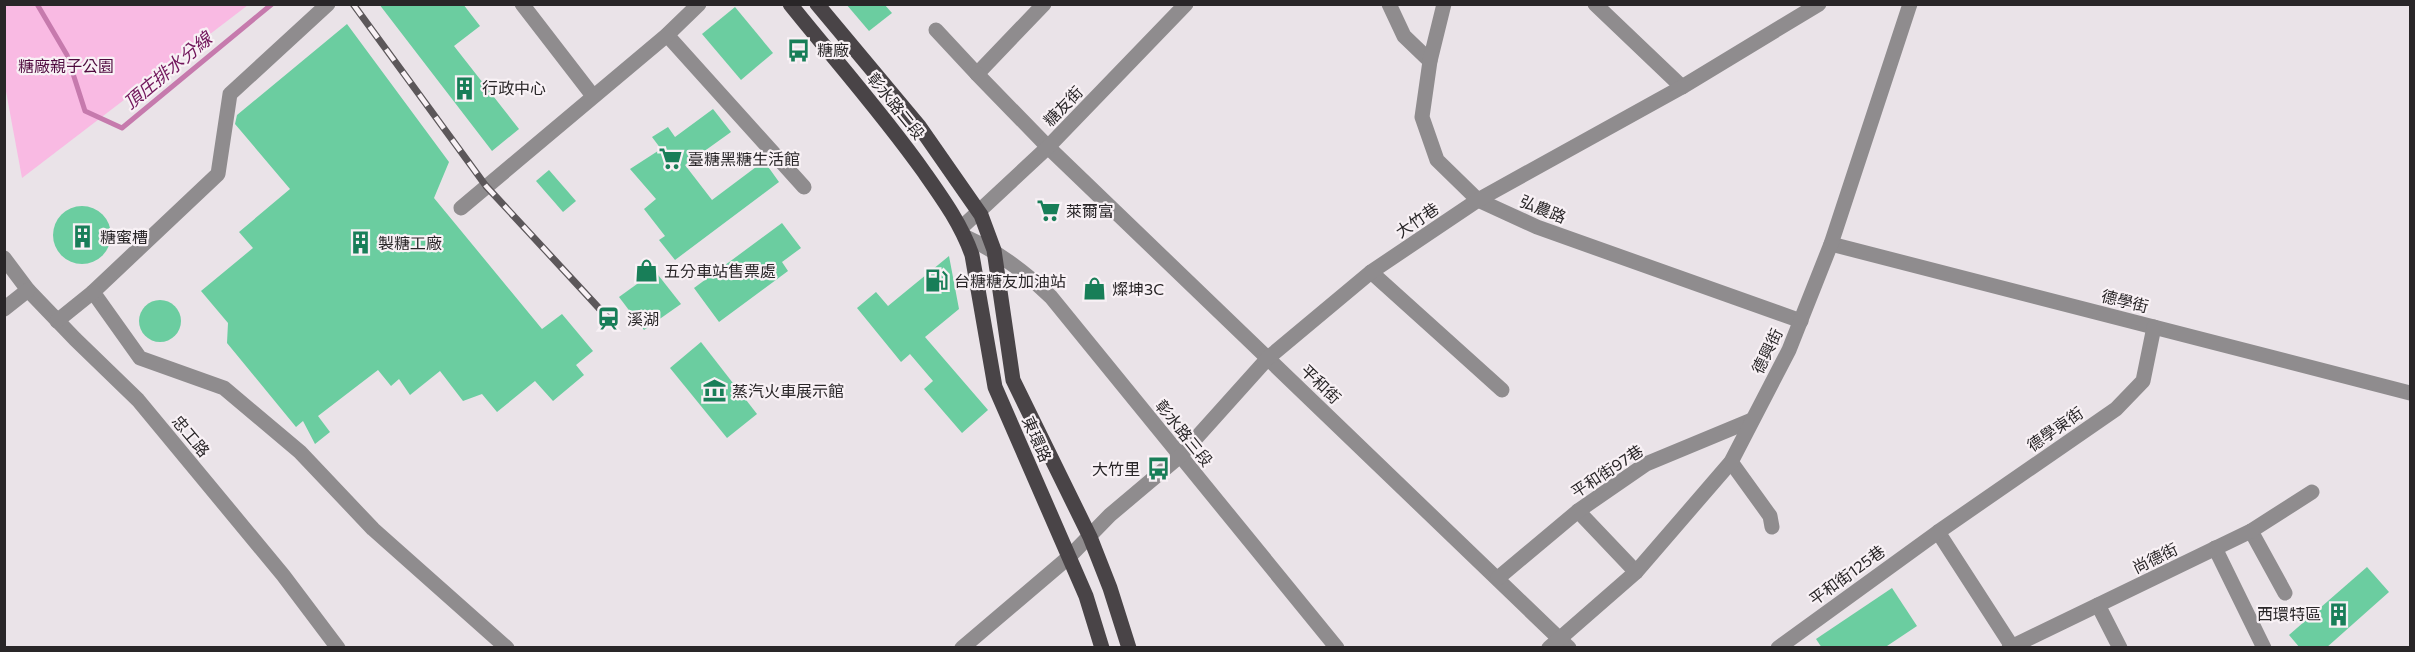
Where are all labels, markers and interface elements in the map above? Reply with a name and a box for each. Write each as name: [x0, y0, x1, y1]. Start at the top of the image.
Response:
water label: 頂庄排水分線: [119, 26, 217, 113]
bus stop icon: 糖廠: [786, 37, 812, 63]
place label: 糖廠: [817, 40, 849, 59]
park label: 糖廠親子公園: [18, 56, 114, 75]
street label: 彰水路二段: [864, 69, 929, 143]
building icon: 行政中心: [451, 75, 477, 101]
place label: 行政中心: [482, 78, 546, 97]
street label: 糖友街: [1039, 82, 1086, 130]
supermarket icon: 臺糖黑糖生活館: [657, 146, 683, 172]
place label: 臺糖黑糖生活館: [688, 149, 800, 168]
street label: 弘農路: [1517, 191, 1569, 226]
supermarket icon: 萊爾富: [1035, 198, 1061, 224]
street label: 大竹巷: [1392, 198, 1442, 241]
place label: 萊爾富: [1066, 201, 1114, 220]
building icon: 糖蜜槽: [69, 224, 95, 250]
place label: 糖蜜槽: [100, 227, 148, 246]
building icon: 製糖工廠: [347, 230, 373, 256]
place label: 製糖工廠: [378, 233, 442, 252]
shop icon: 五分車站售票處: [633, 258, 659, 284]
place label: 五分車站售票處: [664, 261, 776, 280]
fuel station icon: 台糖糖友加油站: [923, 268, 949, 294]
place label: 台糖糖友加油站: [954, 271, 1066, 290]
shop icon: 燦坤3C: [1081, 276, 1107, 302]
place label: 燦坤3C: [1112, 279, 1164, 298]
street label: 德學街: [2100, 285, 2151, 316]
station icon: 溪湖: [596, 306, 622, 332]
place label: 溪湖: [627, 309, 659, 328]
street label: 德興街: [1747, 325, 1786, 377]
street label: 平和街: [1297, 360, 1345, 407]
museum icon: 蒸汽火車展示館: [701, 378, 727, 404]
place label: 蒸汽火車展示館: [732, 381, 844, 400]
street label: 彰水路三段: [1152, 396, 1217, 470]
street label: 德學東街: [2023, 402, 2086, 455]
street label: 忠工路: [169, 411, 214, 460]
street label: 東環路: [1019, 413, 1056, 465]
street label: 平和街97巷: [1567, 440, 1646, 501]
bus stop icon: 大竹里: [1145, 456, 1171, 482]
place label: 大竹里: [1092, 459, 1140, 478]
street label: 尚德街: [2129, 538, 2181, 577]
street label: 平和街125巷: [1805, 541, 1888, 608]
building icon: 西環特區: [2326, 601, 2352, 627]
place label: 西環特區: [2257, 604, 2321, 623]

